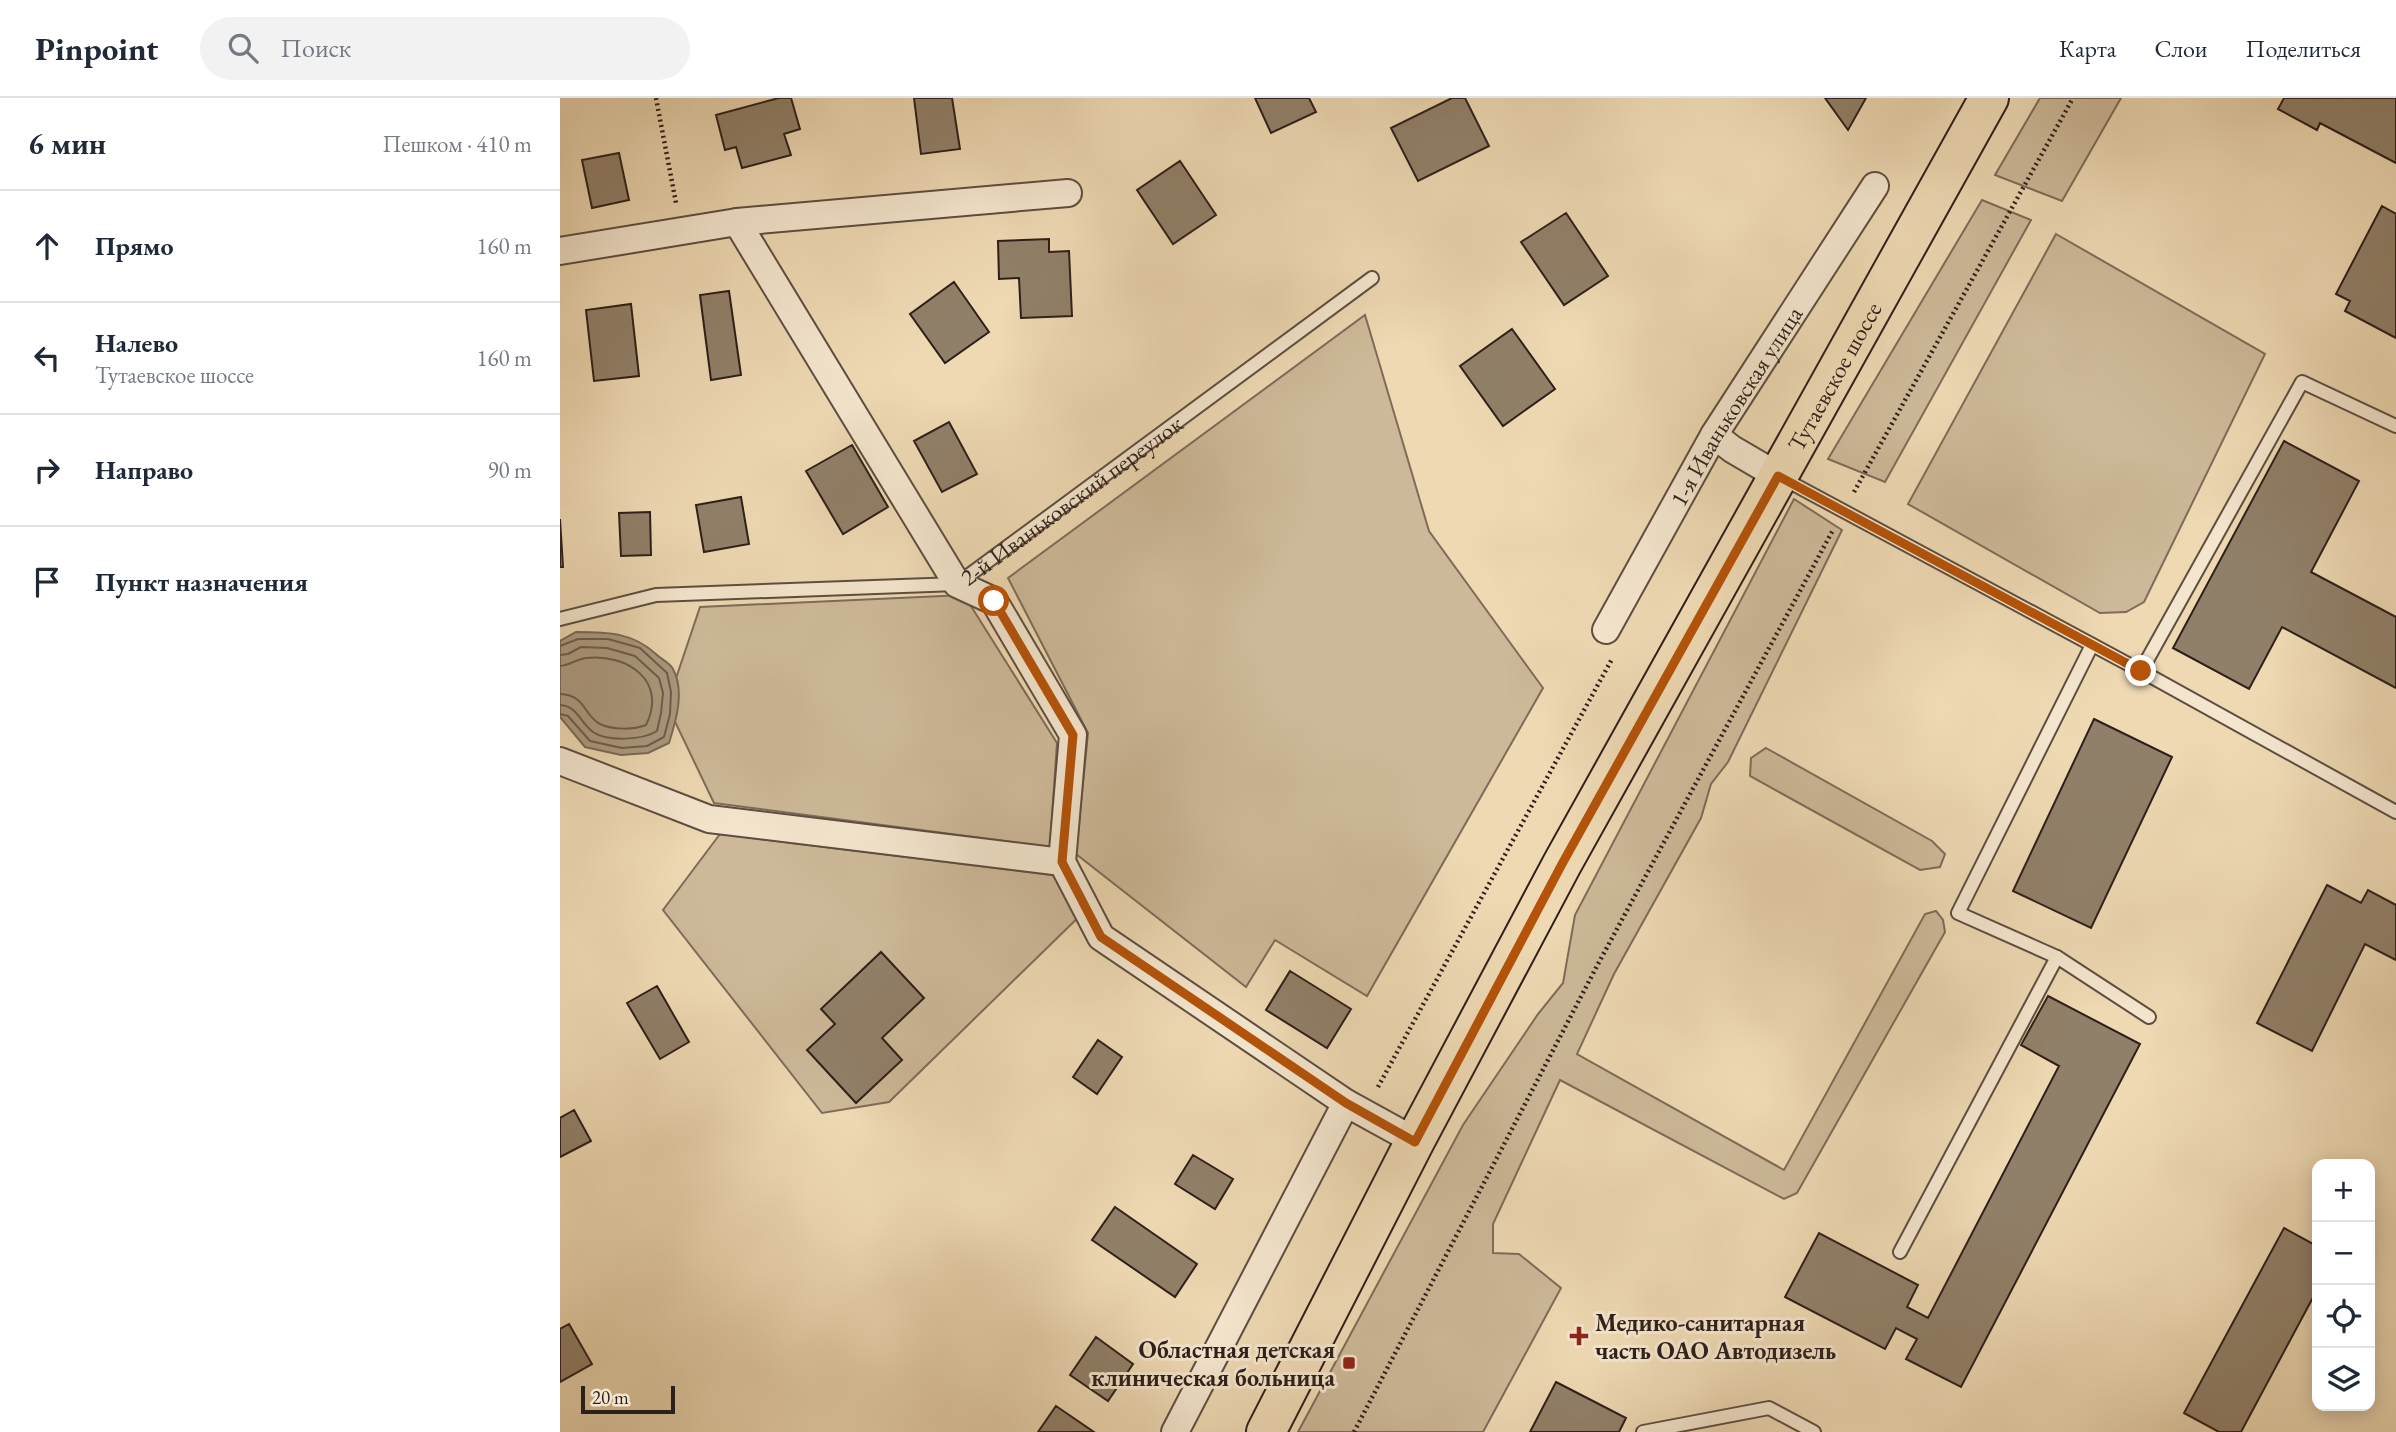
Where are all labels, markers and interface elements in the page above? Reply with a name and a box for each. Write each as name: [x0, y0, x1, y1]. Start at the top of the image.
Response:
search box: [200, 17, 690, 80]
text: Pinpoint: [35, 27, 158, 70]
icon: search: [224, 29, 262, 67]
text: Поиск: [280, 31, 351, 65]
text: Карта: [2059, 33, 2116, 64]
text: Слои: [2154, 33, 2208, 64]
text: Поделиться: [2246, 33, 2361, 64]
text: 6 мин: [28, 124, 106, 163]
text: Пешком · 410 m: [383, 129, 532, 159]
icon: ahead: [28, 227, 66, 265]
text: Прямо: [95, 229, 174, 263]
text: 160 m: [476, 231, 532, 261]
street label: Тутаевское шоссе: [1780, 296, 1888, 456]
street label: 1-я Иваньковская улица: [1662, 300, 1809, 511]
text: Налево: [95, 326, 178, 360]
icon: left: [28, 339, 66, 377]
text: 160 m: [476, 343, 532, 373]
text: Тутаевское шоссе: [95, 360, 254, 390]
street label: 2-й Иваньковский переулок: [954, 407, 1189, 592]
icon: right: [28, 451, 66, 489]
text: Направо: [95, 453, 193, 487]
text: 90 m: [487, 455, 532, 485]
icon: arrive: [28, 563, 66, 601]
text: Пункт назначения: [95, 565, 308, 599]
route start: [978, 585, 1009, 616]
route end: [2125, 655, 2156, 686]
map controls: [2312, 1159, 2375, 1411]
button: +: [2312, 1159, 2375, 1222]
button: −: [2312, 1222, 2375, 1285]
button: locate: [2312, 1285, 2375, 1348]
place label: Медико-санитарная часть ОАО Автодизель: [1595, 1307, 1836, 1366]
marker: Медико-санитарная часть ОАО Автодизель: [1569, 1326, 1589, 1346]
place label: Областная детская клиническая больница: [1091, 1334, 1335, 1393]
button: layers: [2312, 1348, 2375, 1411]
marker: Областная детская клиническая больница: [1341, 1355, 1357, 1371]
scale bar: [581, 1383, 676, 1415]
text: 20 m: [592, 1385, 629, 1410]

